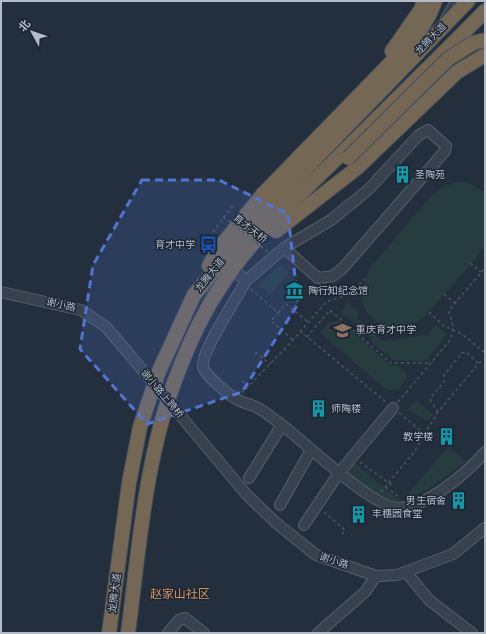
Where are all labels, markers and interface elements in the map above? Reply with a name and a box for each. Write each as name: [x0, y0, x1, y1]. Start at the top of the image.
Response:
north arrow: [12, 12, 52, 52]
text: 北: [16, 18, 33, 34]
street label: 龙腾大道: [413, 20, 449, 58]
building icon: 圣陶苑: [392, 165, 412, 185]
place label: 圣陶苑: [415, 169, 445, 181]
street label: 育才天桥: [231, 212, 269, 246]
bus stop icon: 育才中学: [198, 235, 218, 255]
place label: 育才中学: [155, 239, 195, 251]
street label: 龙腾大道: [193, 256, 227, 294]
museum icon: 陶行知纪念馆: [285, 281, 305, 301]
place label: 陶行知纪念馆: [308, 285, 368, 297]
street label: 谢小路: [45, 296, 77, 314]
school or university icon: 重庆育才中学: [333, 320, 353, 340]
place label: 重庆育才中学: [356, 324, 416, 336]
street label: 谢小路上跨桥: [138, 367, 186, 421]
building icon: 师陶楼: [308, 399, 328, 419]
place label: 师陶楼: [331, 403, 361, 415]
building icon: 教学楼: [436, 427, 456, 447]
place label: 教学楼: [403, 431, 433, 443]
building icon: 男生宿舍: [449, 491, 469, 511]
place label: 男生宿舍: [406, 495, 446, 507]
building icon: 丰穗园食堂: [349, 504, 369, 524]
place label: 丰穗园食堂: [372, 508, 422, 520]
street label: 谢小路: [318, 551, 350, 571]
street label: 龙腾大道: [107, 572, 123, 614]
district label: 赵家山社区: [150, 587, 210, 601]

